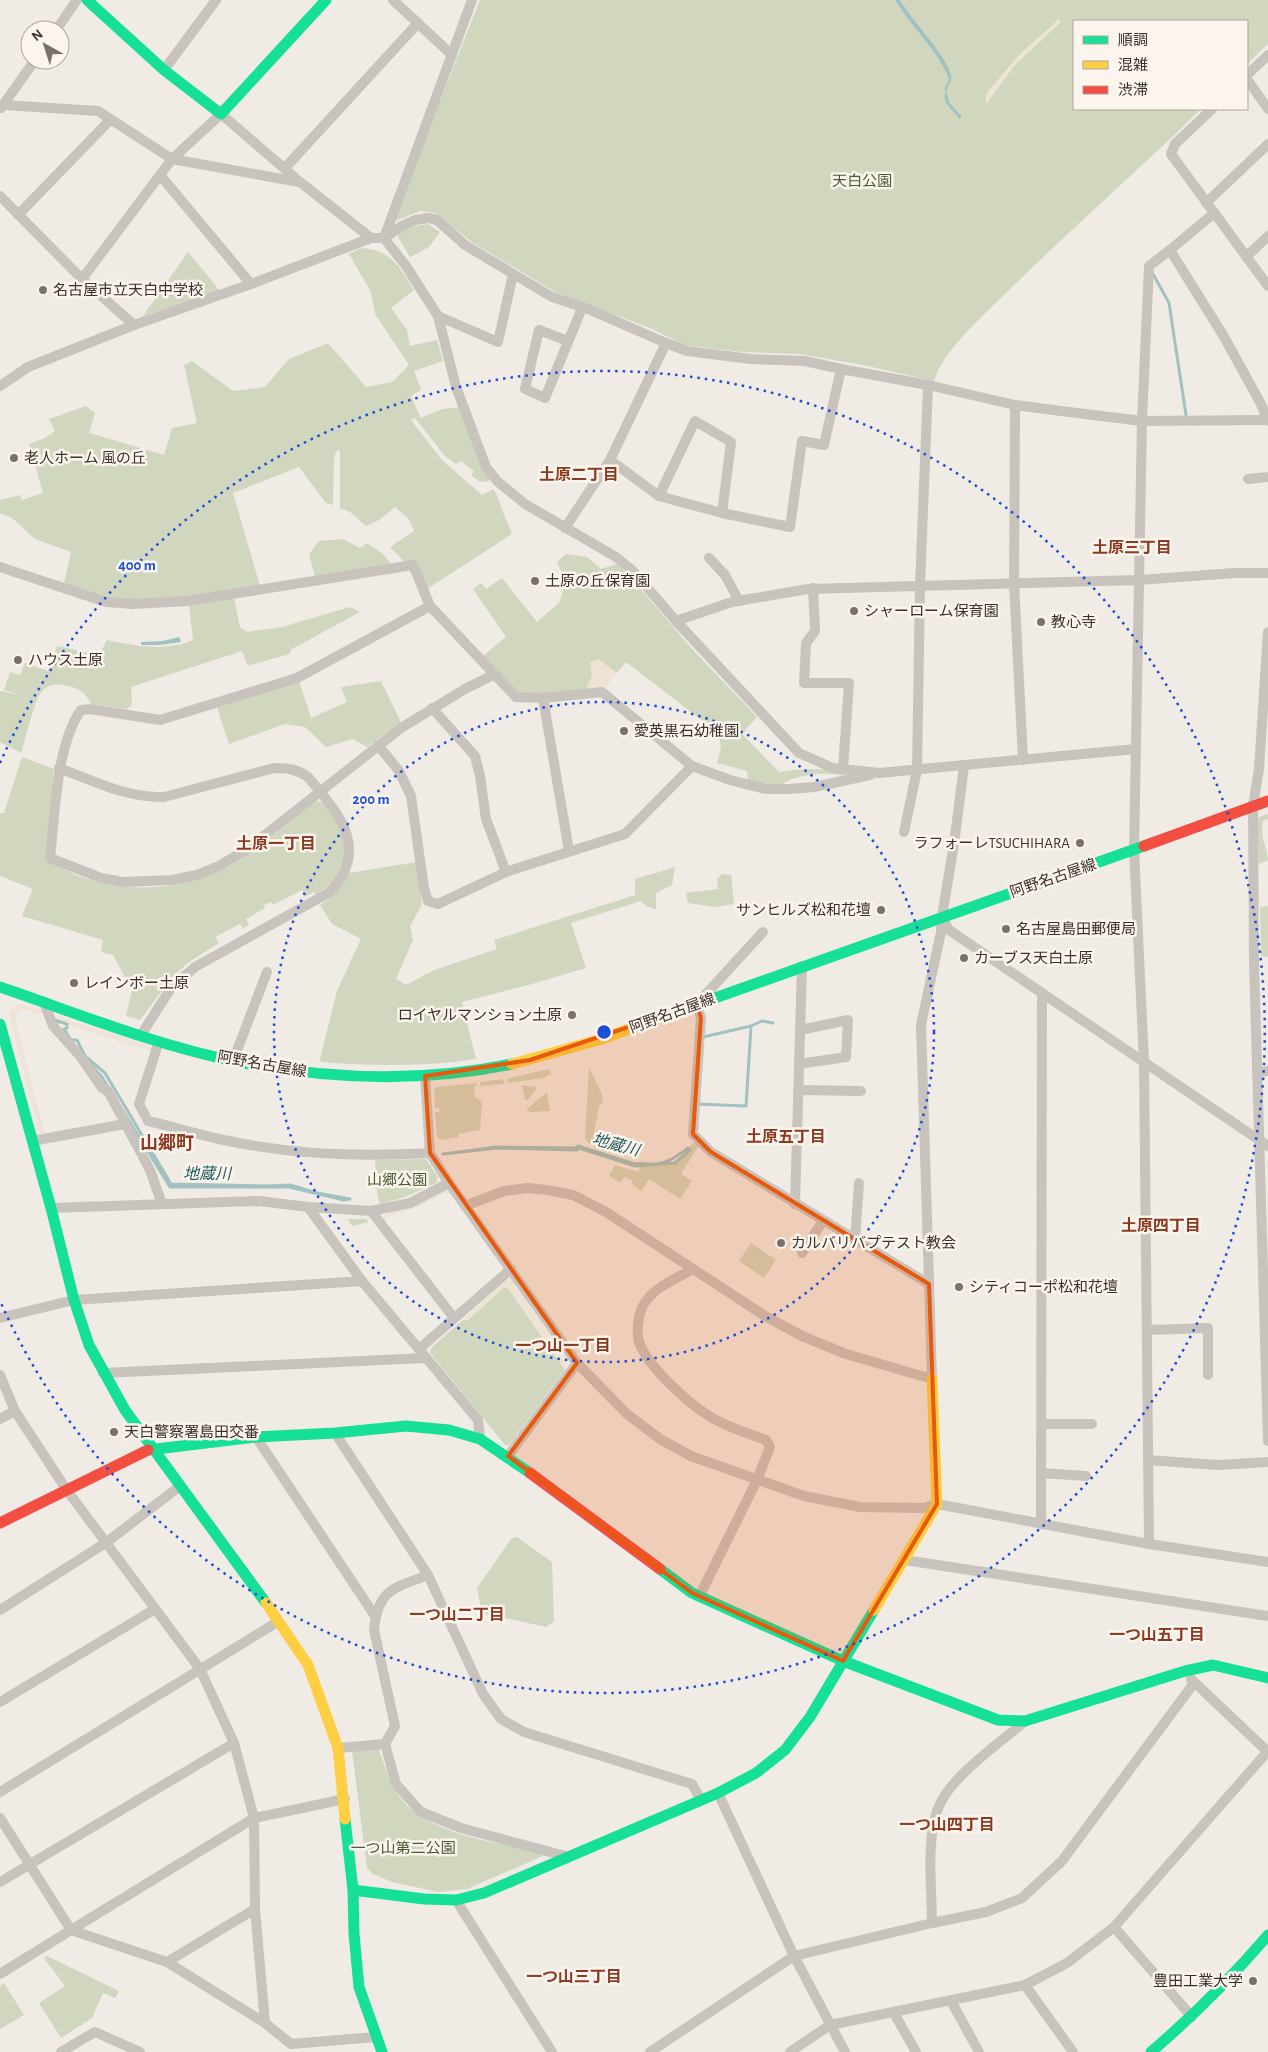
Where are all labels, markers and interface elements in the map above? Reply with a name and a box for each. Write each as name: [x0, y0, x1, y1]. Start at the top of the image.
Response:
north arrow: [20, 20, 70, 70]
legend: [1073, 20, 1248, 110]
text: N: [29, 27, 46, 44]
text: 順調: [1118, 33, 1148, 48]
text: 混雑: [1118, 57, 1148, 73]
text: 渋滞: [1118, 82, 1148, 98]
park label: 天白公園: [832, 173, 892, 189]
place label: 名古屋市立天白中学校: [53, 282, 203, 298]
marker: 名古屋市立天白中学校: [37, 284, 49, 296]
place label: 老人ホーム 風の丘: [24, 450, 146, 466]
marker: 老人ホーム 風の丘: [8, 452, 20, 464]
district label: 土原二丁目: [539, 466, 619, 483]
district label: 土原三丁目: [1092, 539, 1172, 556]
text: 400 m: [118, 558, 156, 573]
place label: 土原の丘保育園: [545, 573, 650, 589]
marker: 土原の丘保育園: [529, 575, 541, 587]
place label: シャーローム保育園: [864, 603, 999, 619]
marker: シャーローム保育園: [848, 605, 860, 617]
place label: 教心寺: [1051, 614, 1096, 630]
marker: 教心寺: [1035, 616, 1047, 628]
place label: ハウス土原: [28, 652, 103, 668]
marker: ハウス土原: [12, 654, 24, 666]
place label: 愛英黒石幼稚園: [634, 723, 739, 739]
marker: 愛英黒石幼稚園: [618, 725, 630, 737]
text: 200 m: [352, 792, 390, 807]
district label: 土原一丁目: [236, 835, 316, 852]
place label: ラフォーレTSUCHIHARA: [913, 836, 1070, 851]
marker: ラフォーレTSUCHIHARA: [1074, 837, 1086, 849]
street label: 阿野名古屋線: [1008, 856, 1098, 900]
place label: サンヒルズ松和花壇: [736, 902, 871, 918]
marker: サンヒルズ松和花壇: [875, 904, 887, 916]
place label: 名古屋島田郵便局: [1016, 921, 1136, 937]
marker: 名古屋島田郵便局: [1000, 923, 1012, 935]
place label: カーブス天白土原: [974, 950, 1093, 966]
marker: カーブス天白土原: [958, 952, 970, 964]
place label: レインボー土原: [84, 975, 189, 991]
marker: レインボー土原: [68, 977, 80, 989]
street label: 阿野名古屋線: [627, 990, 717, 1036]
place label: ロイヤルマンション土原: [397, 1007, 562, 1023]
marker: ロイヤルマンション土原: [566, 1009, 578, 1021]
centre of rings: [595, 1023, 613, 1041]
street label: 阿野名古屋線: [216, 1048, 308, 1080]
district label: 土原五丁目: [746, 1128, 826, 1145]
water label: 地蔵川: [590, 1130, 643, 1159]
district label: 山郷町: [140, 1133, 194, 1153]
water label: 地蔵川: [183, 1165, 233, 1182]
park label: 山郷公園: [367, 1172, 427, 1188]
district label: 土原四丁目: [1121, 1217, 1201, 1234]
place label: カルバリバプテスト教会: [791, 1235, 956, 1251]
marker: カルバリバプテスト教会: [775, 1237, 787, 1249]
place label: シティコーポ松和花壇: [969, 1279, 1118, 1295]
marker: シティコーポ松和花壇: [953, 1281, 965, 1293]
district label: 一つ山一丁目: [515, 1338, 611, 1354]
place label: 天白警察署島田交番: [124, 1424, 259, 1440]
marker: 天白警察署島田交番: [108, 1426, 120, 1438]
district label: 一つ山二丁目: [409, 1607, 505, 1623]
district label: 一つ山五丁目: [1109, 1627, 1205, 1643]
district label: 一つ山四丁目: [899, 1817, 995, 1833]
park label: 一つ山第二公園: [350, 1840, 456, 1856]
district label: 一つ山三丁目: [526, 1969, 622, 1985]
place label: 豊田工業大学: [1153, 1973, 1243, 1989]
marker: 豊田工業大学: [1247, 1975, 1259, 1987]

